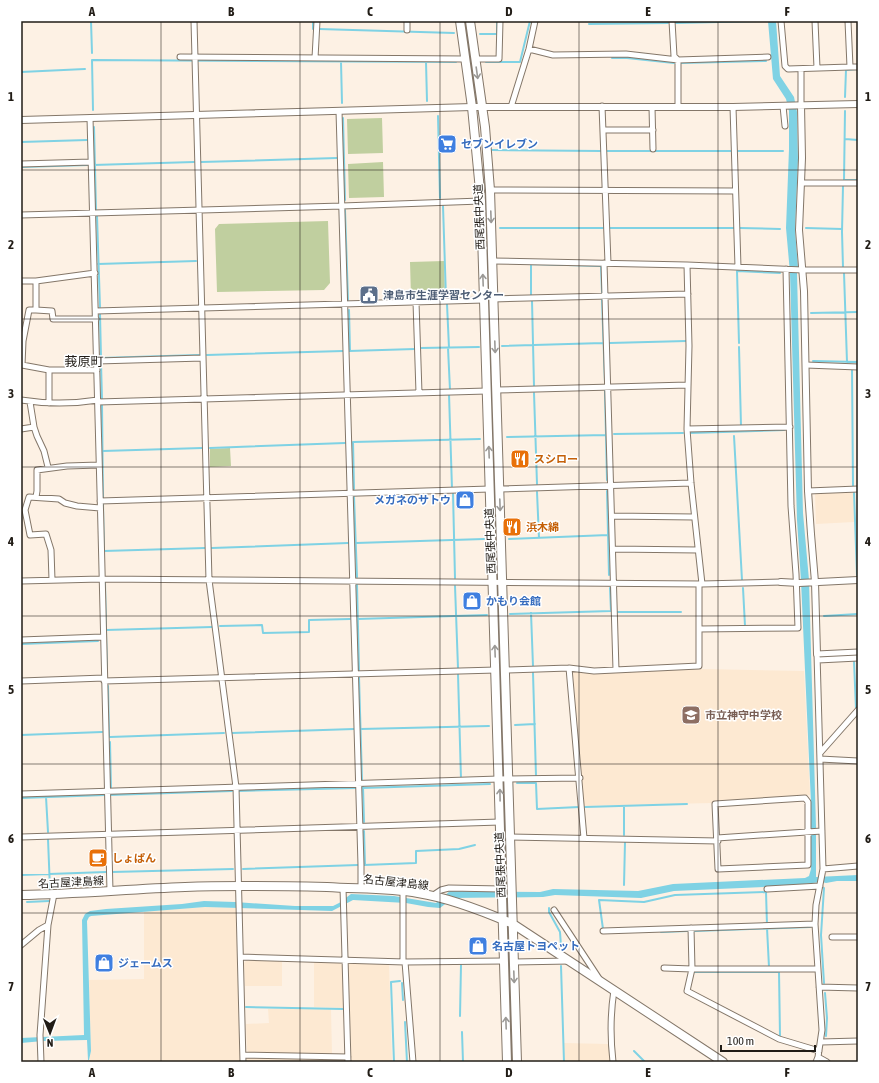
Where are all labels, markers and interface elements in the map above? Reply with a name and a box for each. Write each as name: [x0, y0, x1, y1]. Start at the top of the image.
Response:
text: A: [88, 4, 96, 19]
text: B: [228, 4, 235, 19]
text: C: [367, 4, 373, 19]
text: D: [505, 4, 513, 19]
text: E: [645, 4, 651, 19]
text: F: [784, 4, 790, 19]
one-way arrow: [473, 66, 481, 79]
text: 1: [8, 89, 14, 104]
text: 1: [865, 89, 871, 104]
supermarket icon: セブンイレブン: [436, 133, 458, 155]
place label: セブンイレブン: [461, 138, 538, 150]
street label: 西尾張中央道: [472, 184, 486, 250]
one-way arrow: [487, 210, 494, 223]
text: 2: [8, 237, 14, 252]
text: 2: [865, 237, 871, 252]
one-way arrow: [479, 274, 487, 287]
public building icon: 津島市生涯学習センター: [358, 284, 380, 306]
place label: 津島市生涯学習センター: [383, 289, 504, 301]
one-way arrow: [491, 340, 499, 353]
district label: 莪原町: [64, 354, 104, 369]
text: 3: [8, 386, 14, 401]
text: 3: [865, 386, 871, 401]
one-way arrow: [485, 446, 492, 459]
restaurant icon: スシロー: [509, 448, 531, 470]
place label: スシロー: [534, 453, 578, 465]
shop icon: メガネのサトウ: [454, 489, 476, 511]
place label: メガネのサトウ: [374, 494, 451, 506]
one-way arrow: [496, 498, 504, 511]
street label: 西尾張中央道: [483, 508, 497, 574]
restaurant icon: 浜木綿: [501, 516, 523, 538]
place label: 浜木綿: [526, 521, 559, 533]
text: 4: [7, 534, 14, 549]
text: 4: [864, 534, 871, 549]
shop icon: かもり会館: [461, 590, 483, 612]
place label: かもり会館: [486, 595, 541, 607]
one-way arrow: [491, 645, 499, 658]
text: 5: [8, 682, 14, 697]
text: 5: [865, 682, 871, 697]
school or university icon: 市立神守中学校: [680, 704, 702, 726]
place label: 市立神守中学校: [705, 709, 782, 721]
one-way arrow: [496, 789, 503, 802]
text: 6: [8, 831, 14, 846]
text: 6: [865, 831, 871, 846]
street label: 西尾張中央道: [493, 832, 507, 898]
cafe icon: しょぱん: [87, 847, 109, 869]
place label: しょぱん: [112, 852, 156, 864]
street label: 名古屋津島線: [363, 873, 429, 891]
street label: 名古屋津島線: [38, 874, 104, 890]
shop icon: 名古屋トヨペット: [467, 935, 489, 957]
place label: 名古屋トヨペット: [492, 940, 580, 952]
shop icon: ジェームス: [93, 952, 115, 974]
place label: ジェームス: [118, 957, 173, 969]
one-way arrow: [511, 970, 518, 983]
text: 7: [8, 979, 14, 994]
text: 7: [865, 979, 871, 994]
north arrow: [30, 1013, 70, 1053]
one-way arrow: [502, 1017, 510, 1030]
scale bar: [721, 1027, 815, 1053]
text: 100 m: [727, 1034, 754, 1048]
text: N: [47, 1037, 54, 1049]
text: A: [88, 1065, 96, 1080]
text: B: [228, 1065, 235, 1080]
text: C: [367, 1065, 373, 1080]
text: D: [505, 1065, 513, 1080]
text: E: [645, 1065, 651, 1080]
text: F: [784, 1065, 790, 1080]

